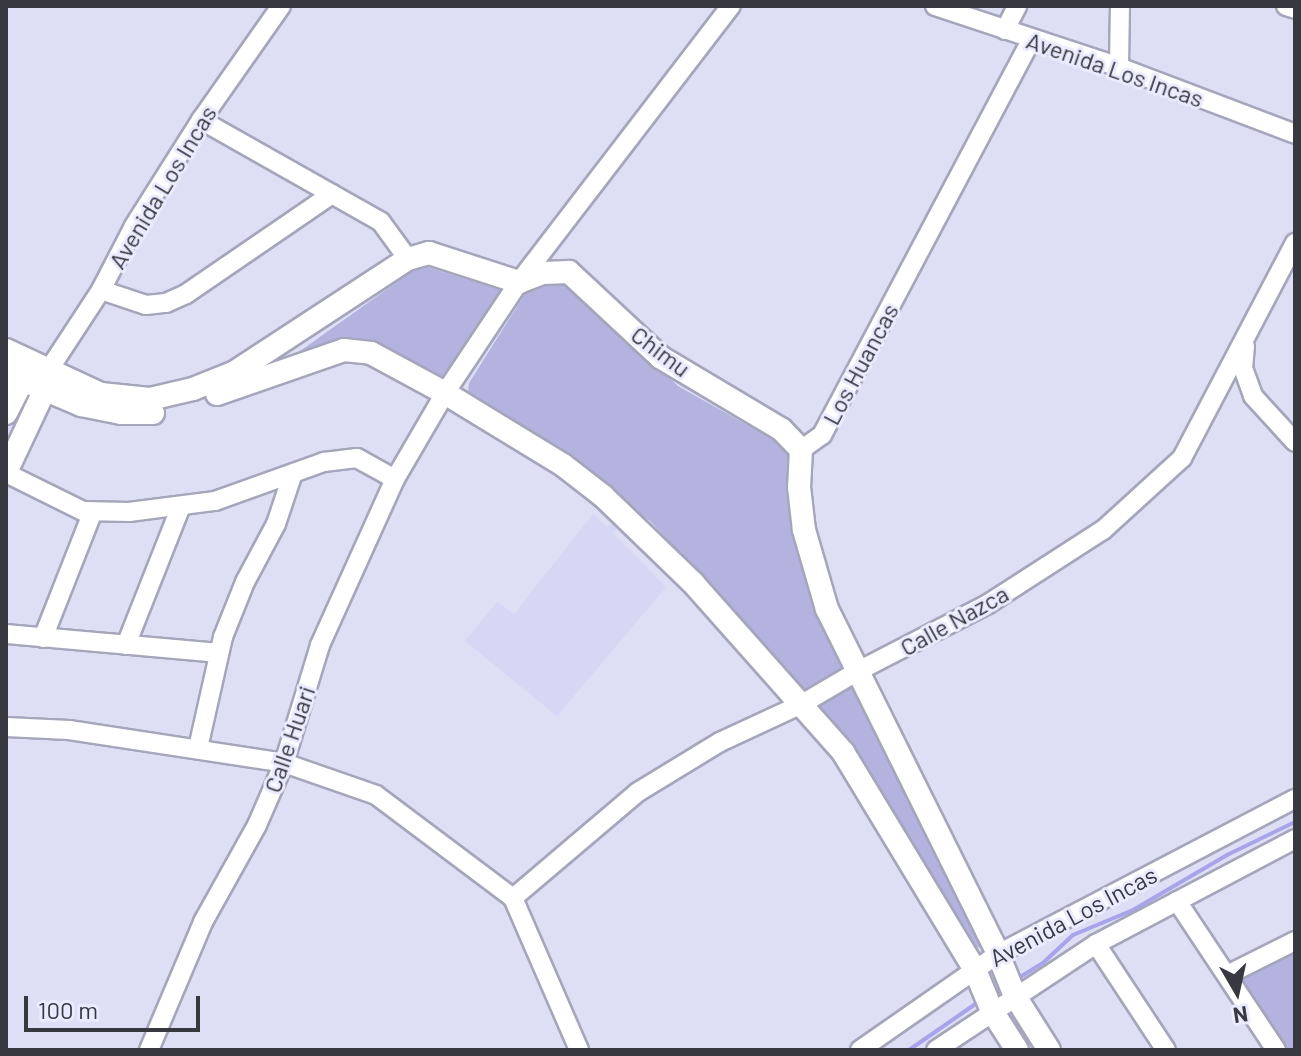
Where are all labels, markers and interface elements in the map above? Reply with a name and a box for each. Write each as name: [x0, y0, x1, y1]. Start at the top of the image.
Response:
street label: Avenida Los Incas: [1023, 25, 1207, 113]
street label: Avenida Los Incas: [102, 100, 222, 274]
street label: Los Huancas: [816, 299, 904, 429]
street label: Chimu: [626, 320, 696, 382]
street label: Calle Nazca: [895, 579, 1013, 661]
street label: Calle Huari: [257, 682, 321, 796]
street label: Avenida Los Incas: [984, 860, 1162, 972]
north arrow: [1197, 952, 1277, 1032]
scale bar: [28, 980, 204, 1030]
text: 100 m: [38, 995, 98, 1024]
text: N: [1231, 1002, 1250, 1030]

